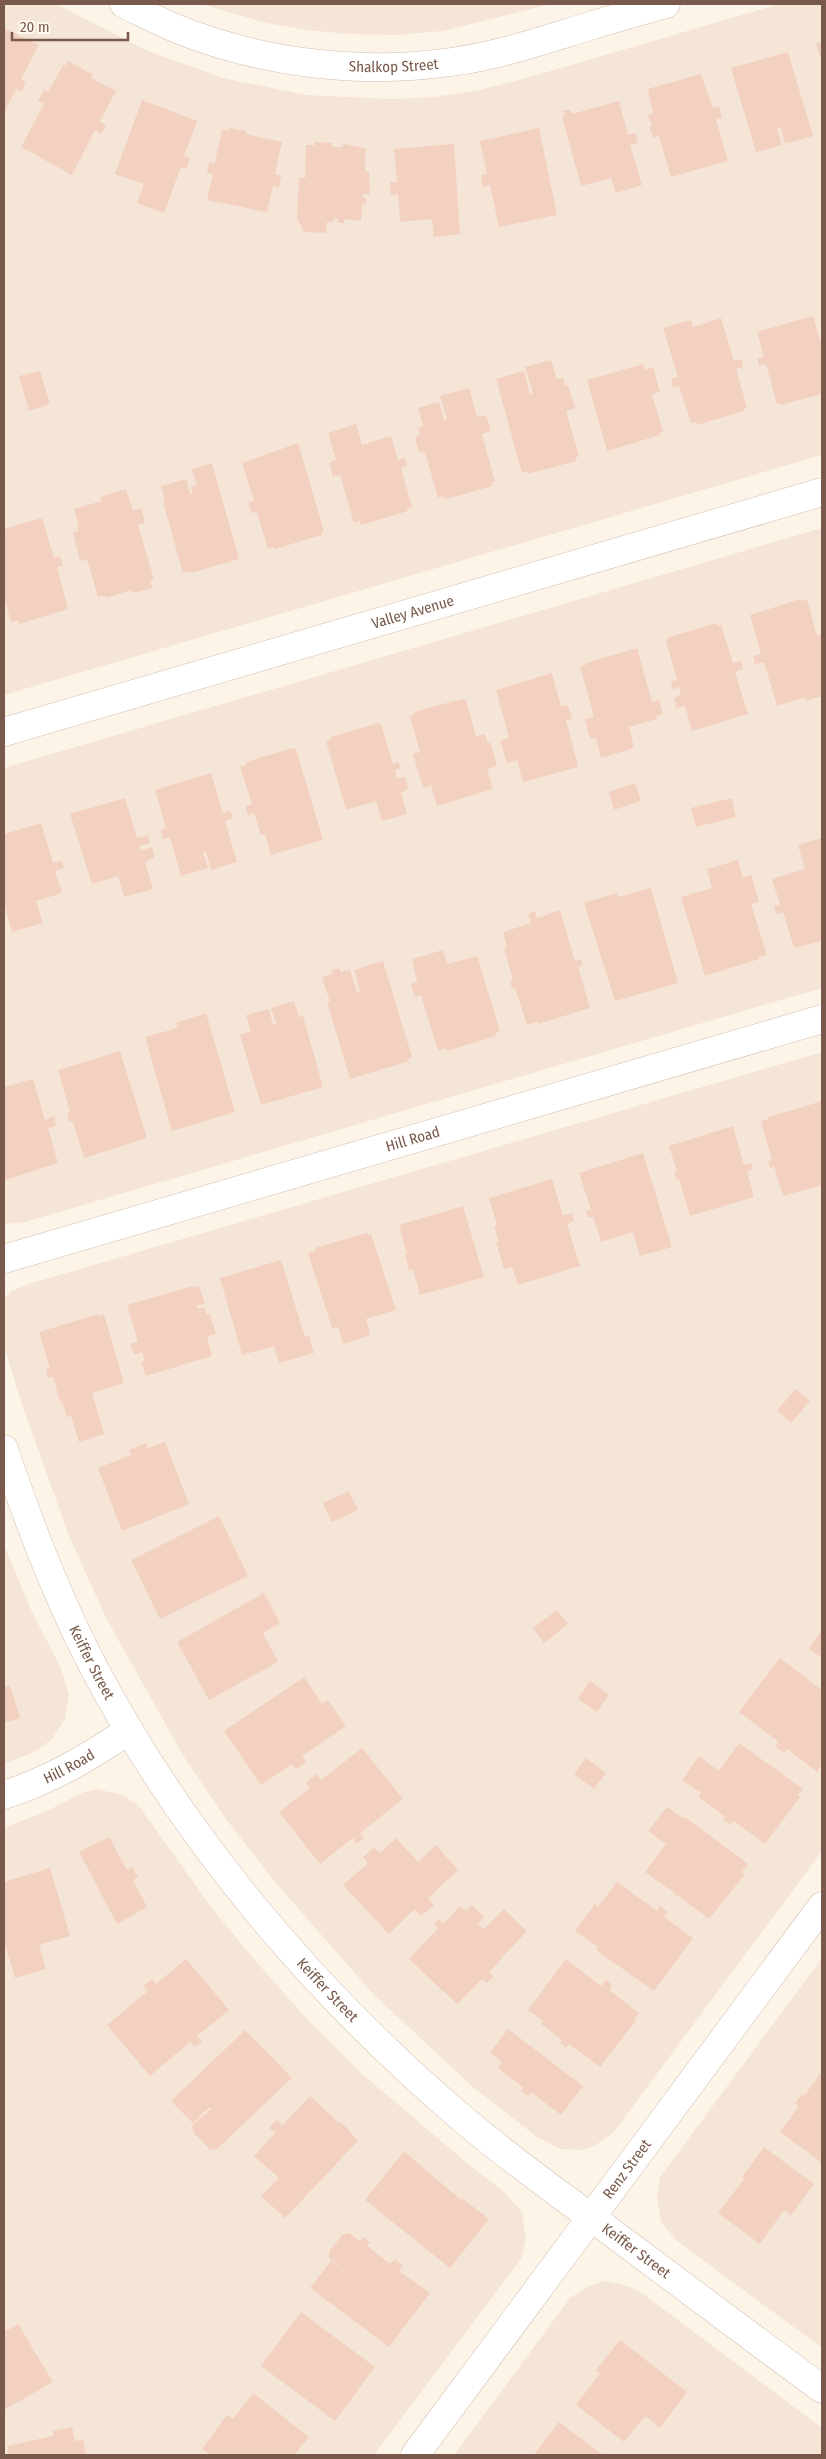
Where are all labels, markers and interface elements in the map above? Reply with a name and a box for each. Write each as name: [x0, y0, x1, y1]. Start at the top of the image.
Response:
scale bar: [12, 10, 129, 42]
text: 20 m: [20, 18, 50, 36]
street label: Shalkop Street: [348, 55, 440, 76]
street label: Valley Avenue: [370, 591, 456, 633]
street label: Hill Road: [384, 1123, 442, 1156]
street label: Keiffer Street: [65, 1622, 118, 1703]
street label: Hill Road: [41, 1746, 98, 1788]
street label: Keiffer Street: [293, 1954, 362, 2026]
street label: Renz Street: [599, 2136, 655, 2202]
street label: Keiffer Street: [598, 2219, 674, 2282]

